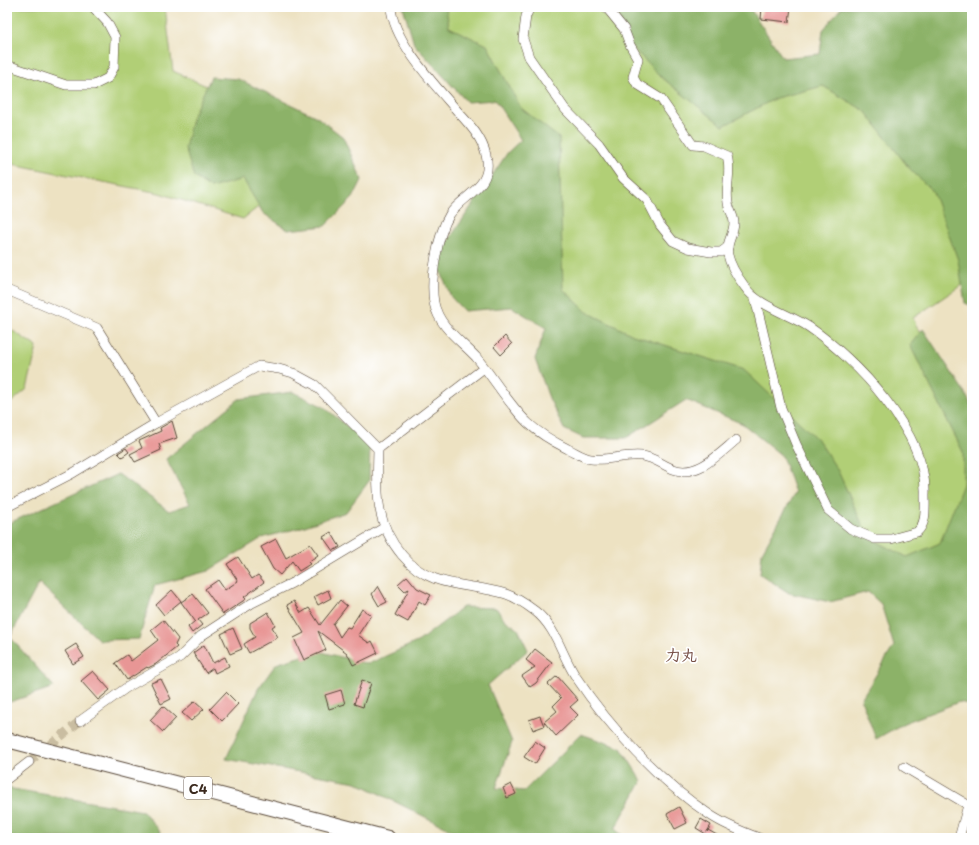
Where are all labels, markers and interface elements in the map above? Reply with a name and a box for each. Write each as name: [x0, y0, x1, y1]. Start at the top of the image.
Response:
district label: 力丸: [665, 642, 697, 666]
road number: C4: [184, 777, 212, 799]

